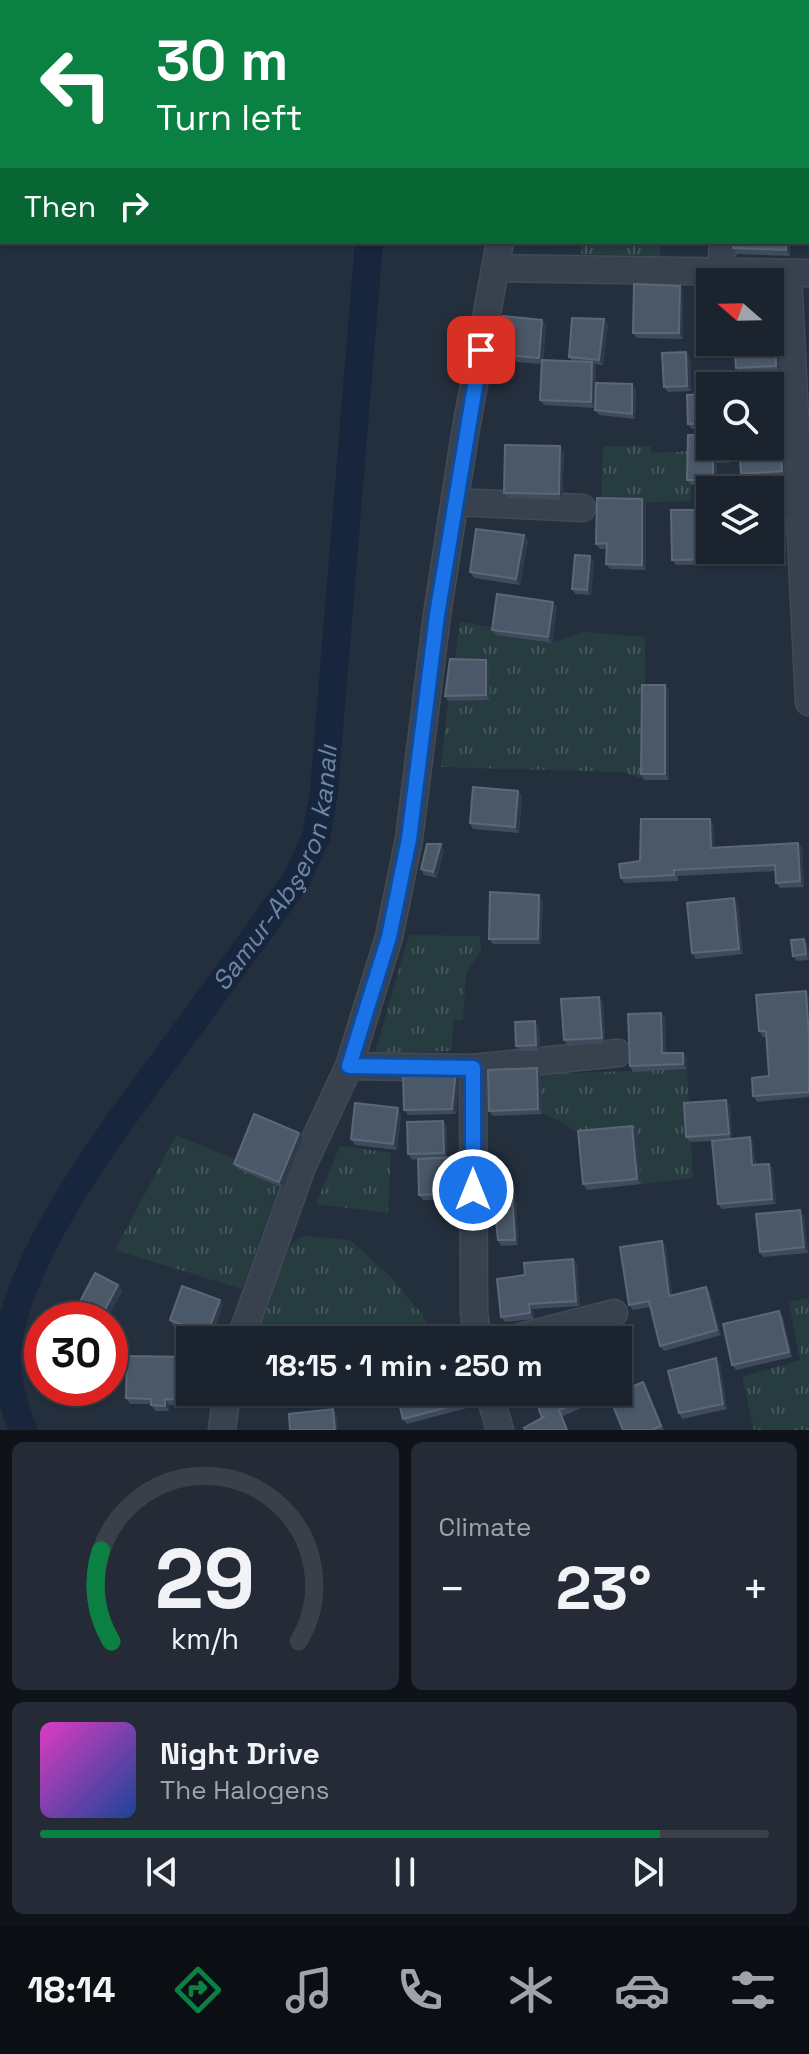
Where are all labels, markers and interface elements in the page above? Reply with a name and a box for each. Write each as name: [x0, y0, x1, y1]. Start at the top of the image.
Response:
text: 30 m: [156, 25, 288, 96]
icon: left: [24, 32, 128, 136]
text: Turn left: [156, 95, 303, 141]
icon: right: [112, 184, 156, 228]
text: Then: [24, 187, 96, 226]
north arrow: [696, 268, 784, 356]
map controls: [696, 268, 784, 564]
pin: [447, 316, 515, 384]
icon: arrive: [459, 328, 503, 372]
button: search: [696, 372, 784, 460]
button: layers: [696, 476, 784, 564]
water label: Samur-Abşeron kanalı: [204, 742, 345, 997]
position arrow: [431, 1148, 515, 1232]
speed limit sign: 30: [24, 1302, 128, 1406]
text: 18:15 · 1 min · 250 m: [265, 1346, 543, 1385]
text: Climate: [439, 1510, 531, 1544]
text: 29: [155, 1526, 256, 1632]
text: 23°: [556, 1550, 652, 1627]
text: −: [439, 1561, 466, 1617]
text: +: [742, 1561, 769, 1617]
text: km/h: [171, 1621, 239, 1657]
text: Night Drive: [160, 1734, 320, 1773]
text: The Halogens: [160, 1773, 329, 1807]
icon: previous: [140, 1850, 184, 1894]
icon: pause: [383, 1850, 427, 1894]
icon: next: [626, 1850, 670, 1894]
icon: directions: [170, 1962, 226, 2018]
icon: music: [281, 1962, 337, 2018]
icon: phone: [392, 1962, 448, 2018]
icon: climate: [503, 1962, 559, 2018]
icon: car: [614, 1962, 670, 2018]
icon: filters: [725, 1962, 781, 2018]
text: 18:14: [28, 1967, 115, 2013]

